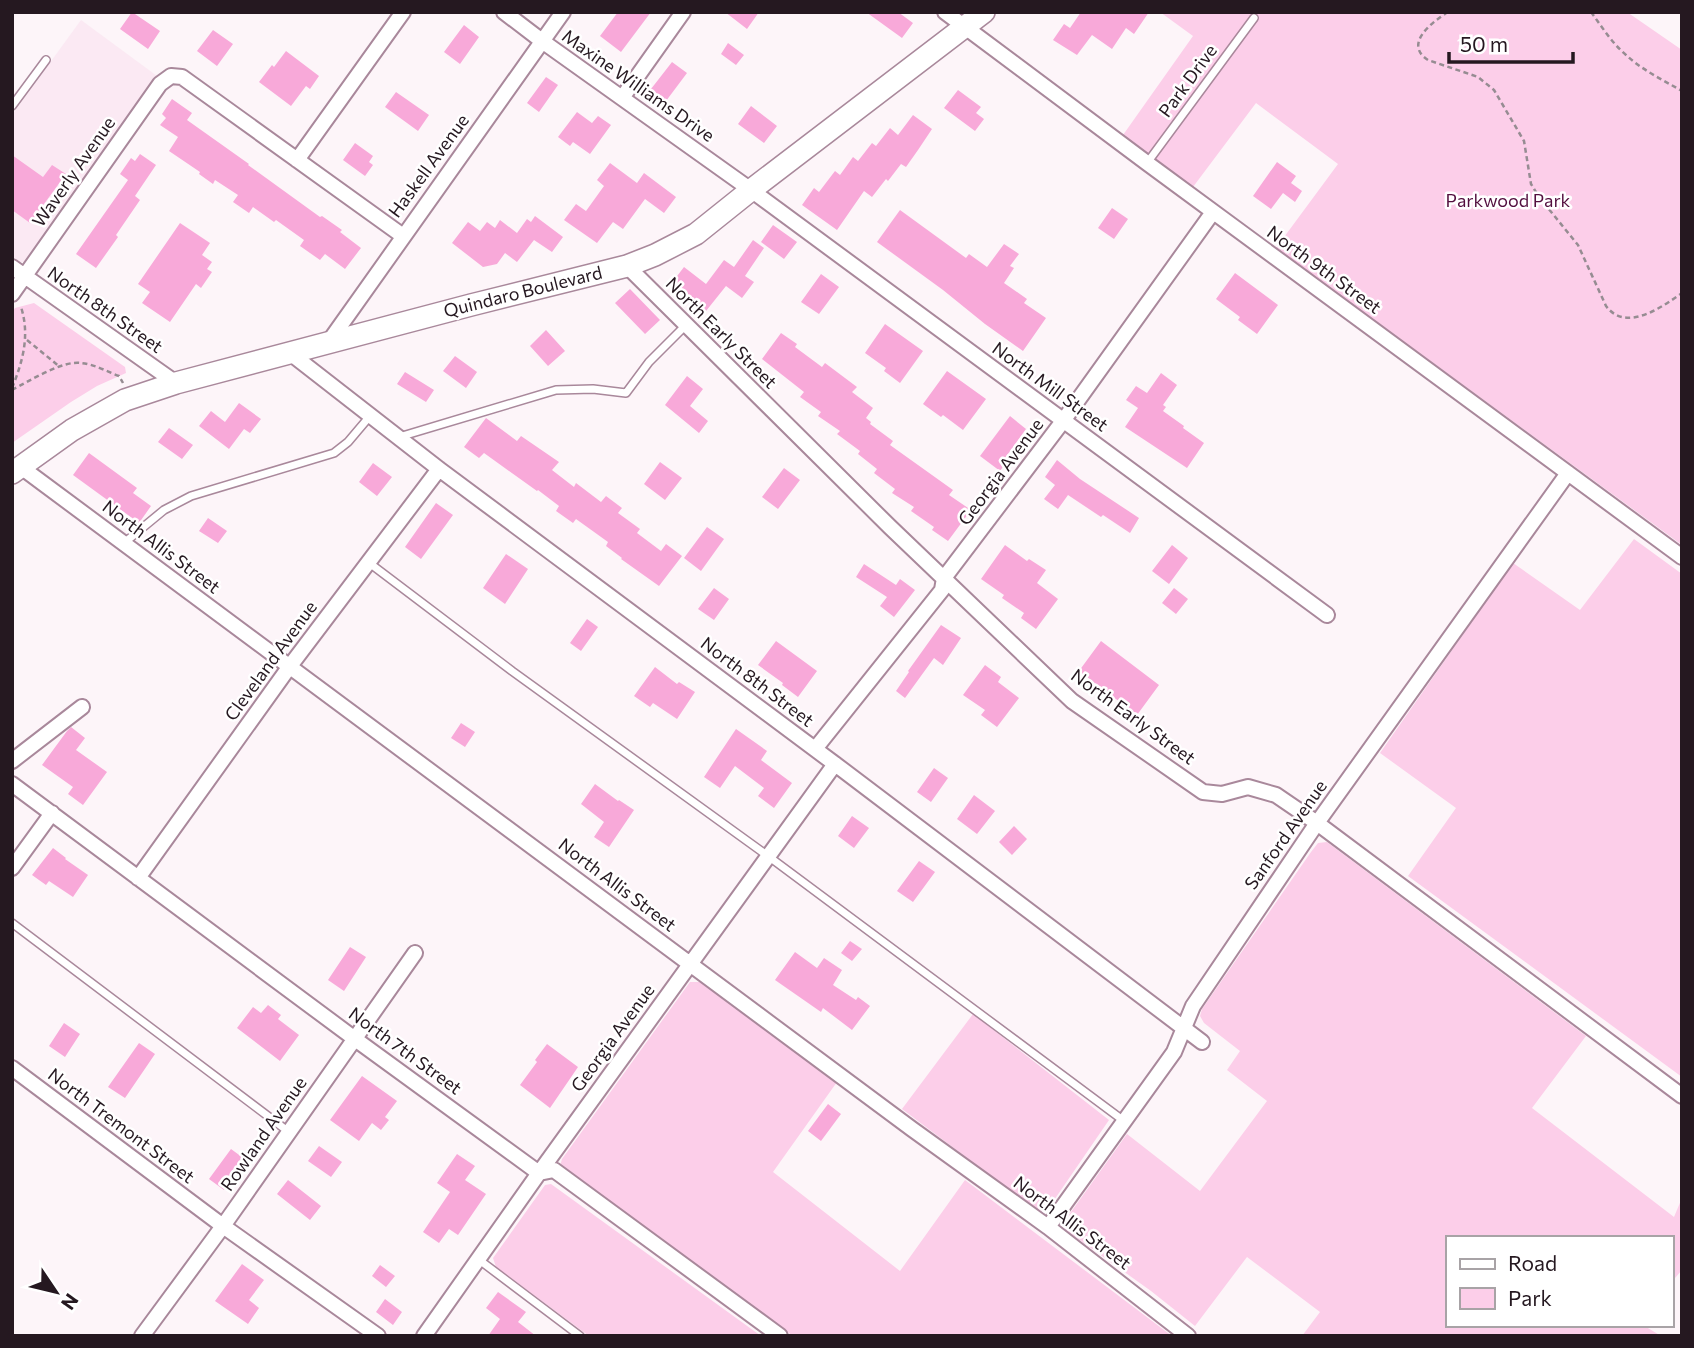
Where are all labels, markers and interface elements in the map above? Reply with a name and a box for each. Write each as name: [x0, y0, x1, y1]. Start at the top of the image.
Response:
scale bar: [1449, 21, 1573, 65]
street label: Maxine Williams Drive: [558, 24, 719, 146]
text: 50 m: [1460, 31, 1508, 56]
street label: Park Drive: [1153, 40, 1221, 121]
street label: Haskell Avenue: [383, 109, 473, 221]
street label: Waverly Avenue: [27, 112, 119, 231]
park label: Parkwood Park: [1446, 189, 1571, 211]
street label: North 9th Street: [1263, 220, 1386, 318]
street label: North 8th Street: [44, 261, 167, 357]
street label: Quindaro Boulevard: [441, 261, 604, 321]
street label: North Early Street: [662, 272, 782, 392]
street label: North Mill Street: [988, 337, 1113, 436]
street label: Georgia Avenue: [953, 414, 1047, 529]
street label: North Allis Street: [99, 495, 225, 598]
street label: Cleveland Avenue: [219, 596, 321, 725]
street label: North 8th Street: [697, 632, 818, 731]
street label: North Early Street: [1067, 664, 1200, 769]
street label: Sanford Avenue: [1239, 776, 1331, 893]
street label: North Allis Street: [555, 833, 681, 936]
street label: Georgia Avenue: [566, 979, 659, 1096]
street label: North 7th Street: [345, 1002, 466, 1099]
street label: North Tremont Street: [44, 1063, 199, 1187]
street label: Rowland Avenue: [216, 1072, 311, 1195]
street label: North Allis Street: [1010, 1171, 1136, 1274]
legend: [1446, 1236, 1673, 1327]
text: Road: [1508, 1250, 1557, 1275]
north arrow: [21, 1257, 91, 1327]
text: Park: [1508, 1285, 1552, 1310]
text: N: [57, 1290, 84, 1314]

